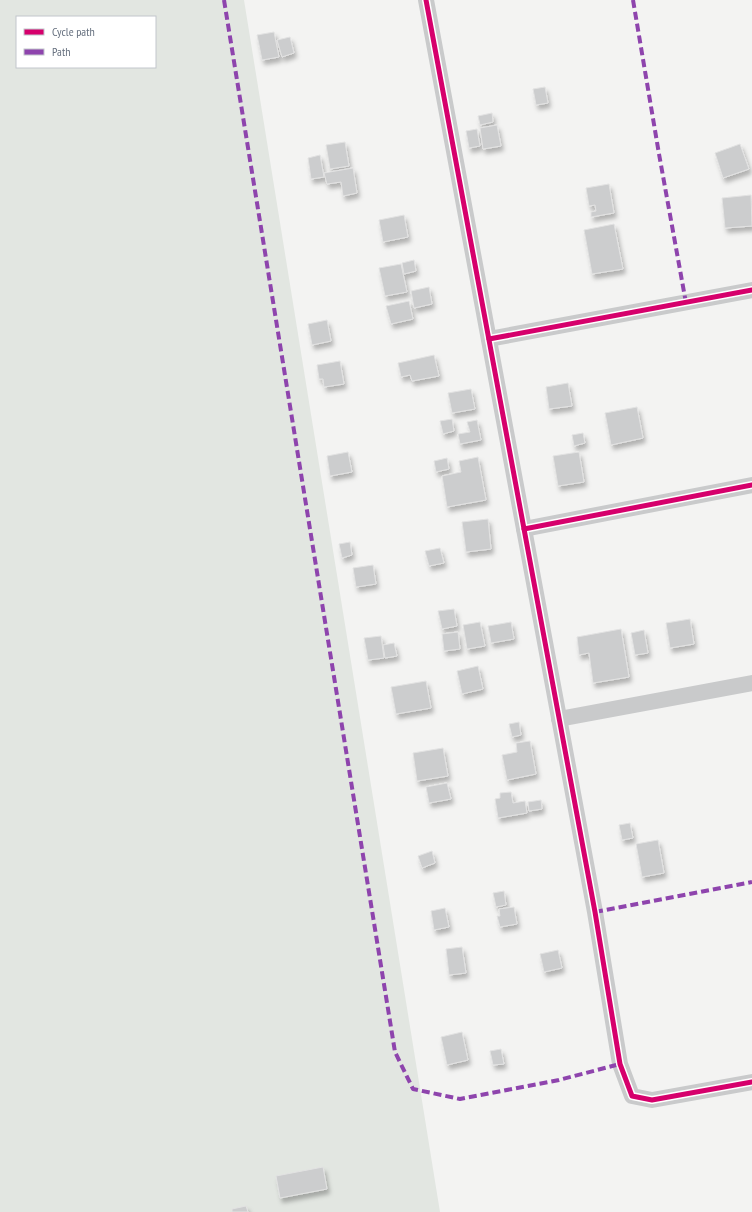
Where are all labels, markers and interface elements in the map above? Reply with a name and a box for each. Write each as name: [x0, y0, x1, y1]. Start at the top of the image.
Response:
legend: [16, 16, 156, 68]
text: Cycle path: [52, 24, 95, 39]
text: Path: [52, 44, 70, 59]

